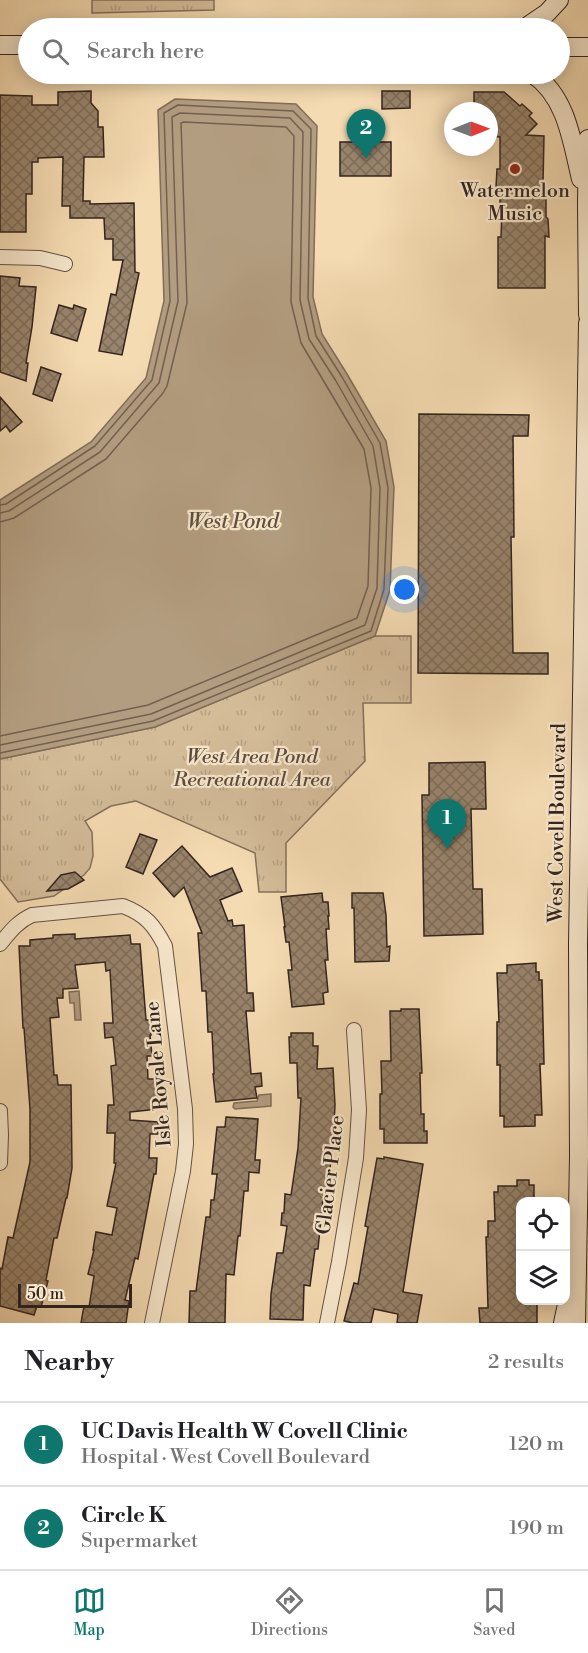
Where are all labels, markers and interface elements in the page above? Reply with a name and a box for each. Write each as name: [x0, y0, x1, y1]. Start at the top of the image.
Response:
search box: [18, 18, 570, 84]
icon: search: [39, 35, 72, 68]
text: Search here: [87, 38, 204, 65]
north arrow: [444, 102, 498, 156]
pin: 2: [346, 110, 386, 159]
marker: Watermelon Music: [508, 162, 522, 176]
place label: Watermelon Music: [459, 179, 570, 227]
water label: West Pond: [187, 509, 280, 535]
your location: [390, 575, 419, 604]
street label: West Covell Boulevard: [544, 722, 572, 924]
park label: West Area Pond Recreational Area: [172, 745, 332, 793]
pin: 1: [428, 800, 466, 849]
street label: Isle Royale Lane: [140, 1000, 178, 1148]
street label: Glacier Place: [311, 1114, 351, 1236]
map controls: [516, 1197, 570, 1305]
button: locate: [516, 1197, 570, 1251]
button: layers: [516, 1251, 570, 1305]
scale bar: [18, 1281, 132, 1308]
text: 50 m: [27, 1284, 64, 1304]
text: Nearby: [24, 1346, 114, 1378]
text: 2 results: [488, 1350, 564, 1375]
text: UC Davis Health W Covell Clinic: [81, 1418, 408, 1445]
text: 1: [39, 1432, 48, 1457]
text: 120 m: [509, 1432, 564, 1457]
text: Hospital · West Covell Boulevard: [81, 1445, 370, 1470]
text: Circle K: [81, 1502, 166, 1529]
text: 2: [37, 1516, 50, 1541]
text: 190 m: [509, 1516, 564, 1541]
text: Supermarket: [81, 1529, 198, 1554]
tab: Map: [73, 1584, 106, 1640]
tab: Directions: [251, 1584, 328, 1640]
tab: Saved: [473, 1584, 515, 1640]

